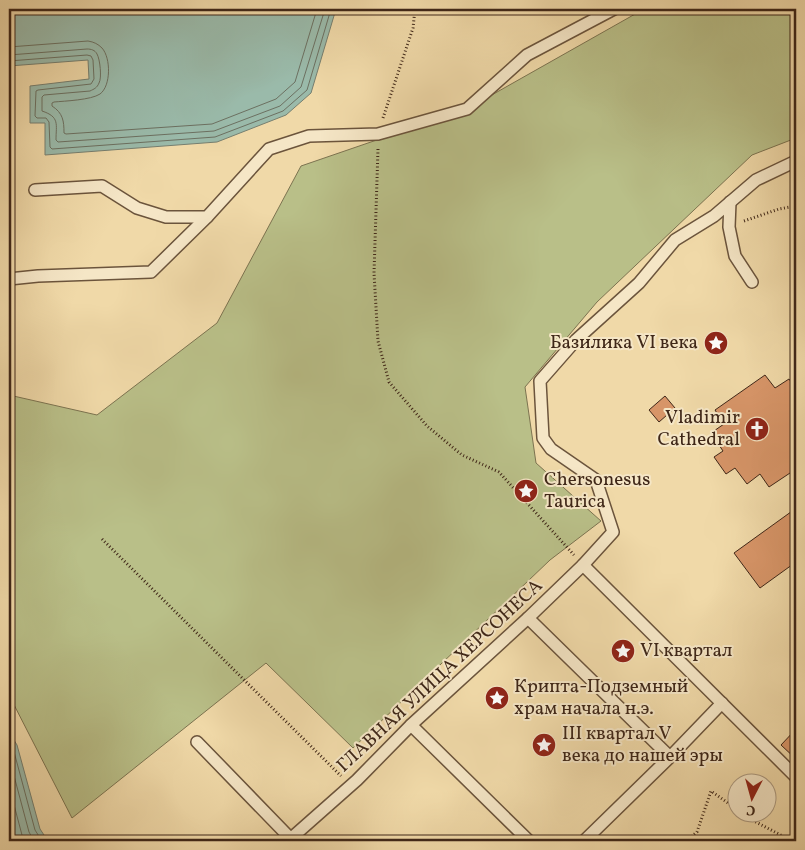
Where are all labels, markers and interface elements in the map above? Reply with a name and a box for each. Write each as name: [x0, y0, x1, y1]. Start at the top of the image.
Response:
place label: Базилика VI века: [550, 330, 698, 356]
place icon: Базилика VI века: [703, 330, 729, 356]
place label: Vladimir Cathedral: [658, 405, 740, 453]
church icon: Vladimir Cathedral: [744, 416, 770, 442]
place label: Chersonesus Taurica: [544, 467, 650, 515]
place icon: Chersonesus Taurica: [513, 478, 539, 504]
street label: ГЛАВНАЯ УЛИЦА ХЕРСОНЕСА: [331, 573, 549, 779]
place icon: VI квартал: [610, 638, 636, 664]
place label: VI квартал: [640, 638, 732, 664]
place label: Крипта-Подземный храм начала н.э.: [514, 674, 688, 722]
place icon: Крипта-Подземный храм начала н.э.: [484, 685, 510, 711]
place label: III квартал V века до нашей эры: [562, 721, 723, 769]
place icon: III квартал V века до нашей эры: [531, 732, 557, 758]
north arrow: [728, 772, 778, 822]
text: С: [745, 800, 756, 819]

